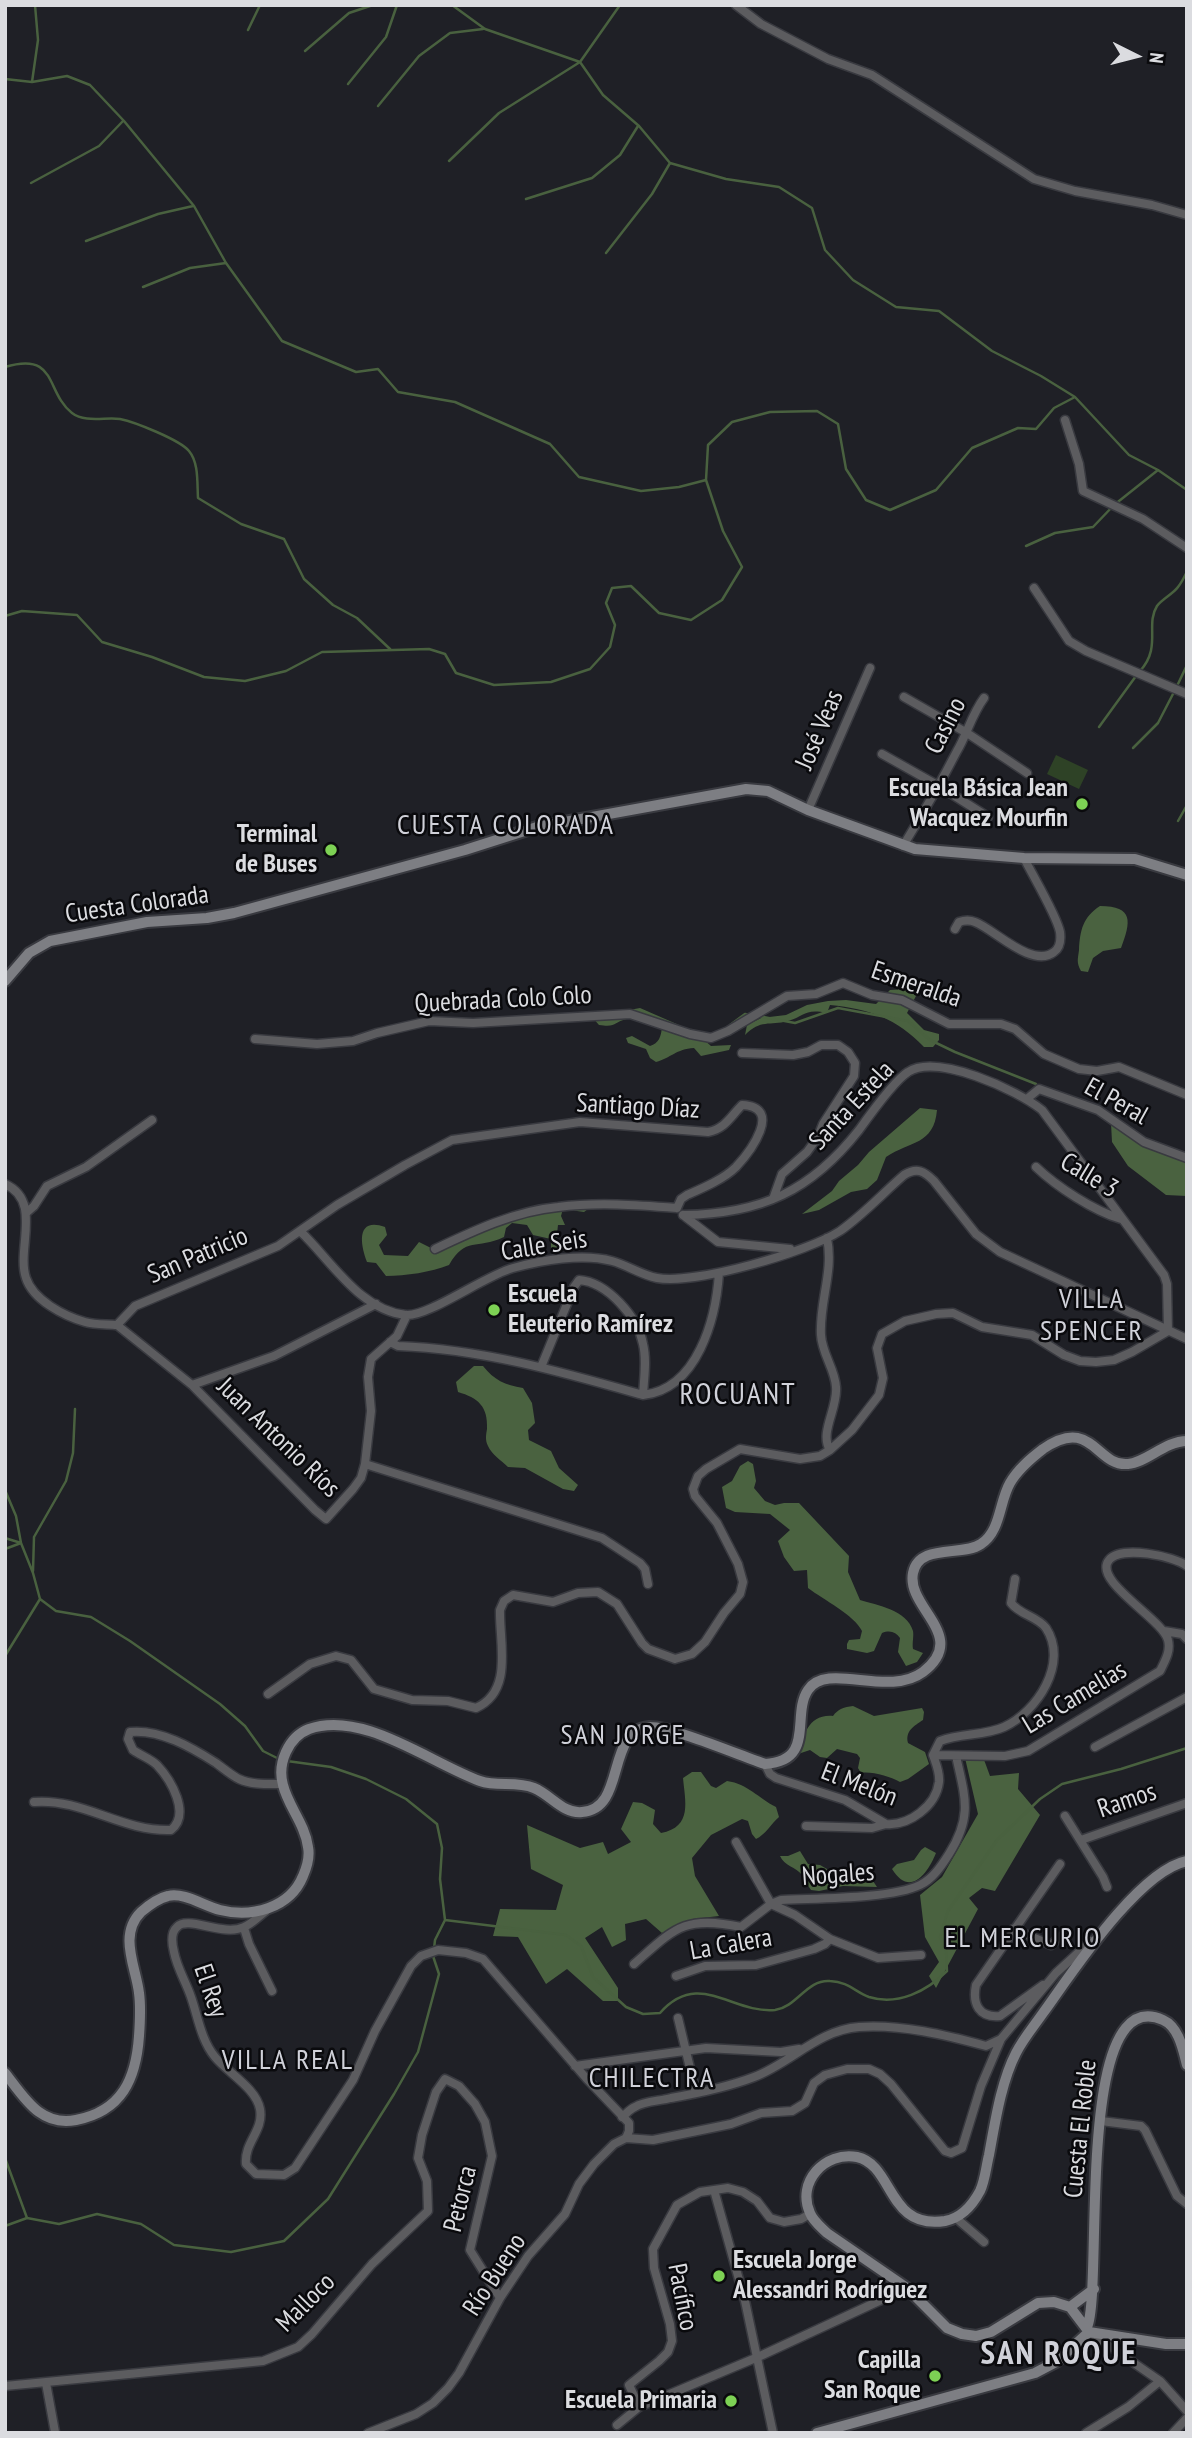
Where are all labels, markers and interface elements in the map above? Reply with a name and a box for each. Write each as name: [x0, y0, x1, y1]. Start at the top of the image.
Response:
north arrow: [1101, 21, 1171, 91]
text: N: [1144, 52, 1169, 65]
street label: José Veas: [789, 686, 851, 774]
street label: Casino: [919, 693, 973, 759]
place label: Escuela Básica Jean Wacquez Mourfin: [889, 773, 1068, 834]
marker: Escuela Básica Jean Wacquez Mourfin: [1074, 796, 1090, 812]
district label: CUESTA COLORADA: [399, 809, 613, 843]
place label: Terminal de Buses: [235, 819, 317, 880]
marker: Terminal de Buses: [323, 842, 339, 858]
street label: Cuesta Colorada: [63, 880, 211, 930]
street label: Esmeralda: [867, 955, 965, 1015]
street label: Quebrada Colo Colo: [414, 980, 592, 1020]
street label: Santa Estela: [803, 1055, 901, 1157]
street label: El Peral: [1079, 1072, 1153, 1132]
street label: Santiago Díaz: [576, 1088, 700, 1126]
street label: Calle 3: [1054, 1147, 1124, 1205]
street label: San Patricio: [143, 1221, 253, 1291]
street label: Calle Seis: [499, 1224, 589, 1268]
place label: Escuela Eleuterio Ramírez: [508, 1279, 673, 1340]
district label: VILLA SPENCER: [1041, 1283, 1143, 1349]
marker: Escuela Eleuterio Ramírez: [486, 1302, 502, 1318]
street label: Juan Antonio Ríos: [210, 1372, 346, 1504]
district label: ROCUANT: [680, 1377, 796, 1413]
street label: Las Camelias: [1017, 1655, 1133, 1741]
district label: SAN JORGE: [562, 1719, 684, 1753]
street label: El Melón: [817, 1756, 901, 1814]
street label: Ramos: [1094, 1777, 1160, 1825]
street label: Nogales: [801, 1857, 875, 1893]
street label: La Calera: [688, 1922, 774, 1968]
district label: EL MERCURIO: [946, 1922, 1100, 1956]
street label: El Rey: [186, 1960, 234, 2022]
district label: VILLA REAL: [223, 2044, 353, 2078]
street label: Cuesta El Roble: [1058, 2058, 1104, 2200]
district label: CHILECTRA: [590, 2062, 714, 2096]
street label: Petorca: [438, 2163, 484, 2235]
street label: Río Bueno: [457, 2228, 533, 2322]
place label: Escuela Jorge Alessandri Rodríguez: [733, 2245, 927, 2306]
street label: Pacífico: [660, 2261, 704, 2333]
street label: Malloco: [270, 2267, 342, 2339]
marker: Escuela Jorge Alessandri Rodríguez: [711, 2268, 727, 2284]
district label: SAN ROQUE: [982, 2335, 1136, 2375]
place label: Capilla San Roque: [824, 2345, 921, 2406]
marker: Capilla San Roque: [927, 2368, 943, 2384]
place label: Escuela Primaria: [565, 2385, 717, 2417]
marker: Escuela Primaria: [723, 2393, 739, 2409]

